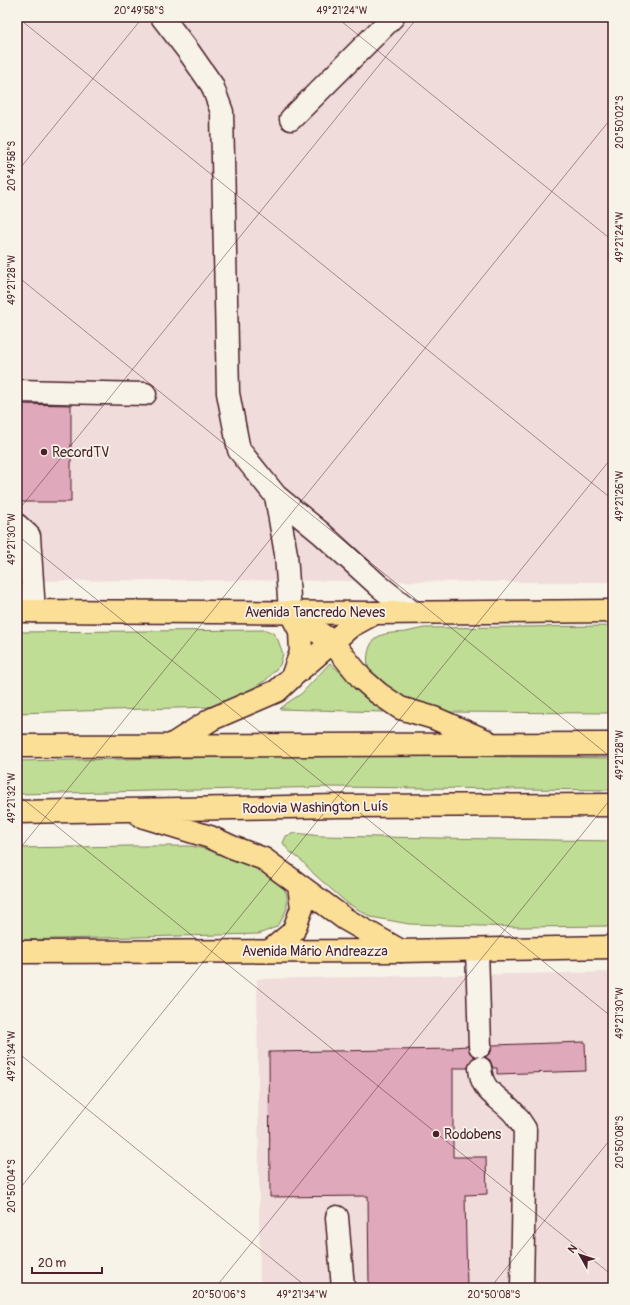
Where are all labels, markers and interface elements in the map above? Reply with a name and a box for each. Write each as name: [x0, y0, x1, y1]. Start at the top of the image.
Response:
text: 20°49'58"S: [114, 5, 164, 17]
text: 49°21'24"W: [317, 5, 368, 17]
text: 20°50'02"S: [614, 95, 626, 149]
text: 20°49'58"S: [6, 141, 18, 191]
text: 49°21'24"W: [614, 211, 626, 262]
text: 49°21'28"W: [6, 255, 18, 305]
place label: RecordTV: [52, 444, 109, 461]
marker: RecordTV: [39, 447, 49, 457]
text: 49°21'26"W: [614, 470, 626, 521]
text: 49°21'30"W: [6, 513, 18, 565]
street label: Avenida Tancredo Neves: [245, 604, 386, 621]
text: 49°21'28"W: [614, 730, 626, 780]
text: 49°21'32"W: [6, 772, 18, 823]
street label: Rodovia Washington Luís: [242, 798, 389, 817]
street label: Avenida Mário Andreazza: [242, 943, 388, 960]
text: 49°21'30"W: [614, 987, 626, 1039]
text: 49°21'34"W: [6, 1030, 18, 1081]
text: 20°50'08"S: [614, 1115, 626, 1168]
place label: Rodobens: [444, 1126, 502, 1143]
marker: Rodobens: [431, 1129, 441, 1139]
text: 20°50'04"S: [6, 1159, 18, 1213]
north arrow: [560, 1235, 600, 1275]
text: N: [565, 1242, 580, 1256]
scale bar: [32, 1249, 102, 1275]
text: 20 m: [38, 1256, 67, 1271]
text: 20°50'06"S: [192, 1289, 246, 1301]
text: 49°21'34"W: [277, 1289, 328, 1301]
text: 20°50'08"S: [468, 1289, 521, 1301]

